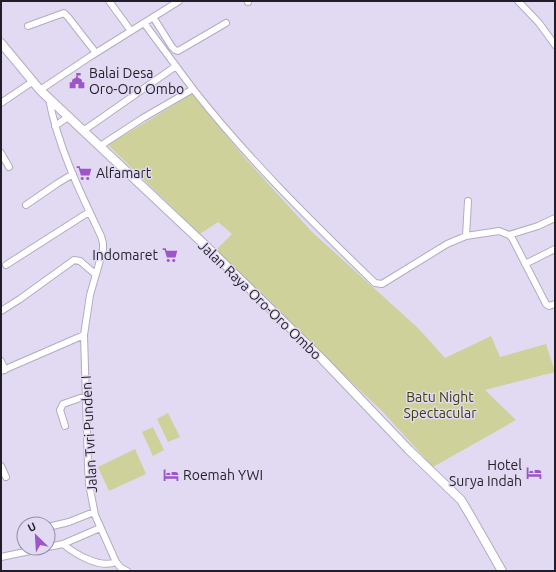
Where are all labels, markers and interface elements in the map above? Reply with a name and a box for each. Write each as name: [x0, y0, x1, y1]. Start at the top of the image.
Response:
place label: Balai Desa Oro-Oro Ombo: [89, 65, 184, 97]
public building icon: Balai Desa Oro-Oro Ombo: [68, 72, 86, 90]
supermarket icon: Alfamart: [75, 164, 93, 182]
place label: Alfamart: [96, 165, 152, 181]
street label: Jalan Raya Oro-Oro Ombo: [195, 237, 325, 363]
supermarket icon: Indomaret: [161, 246, 179, 264]
place label: Indomaret: [92, 247, 158, 263]
street label: Jalan Tvri Punden I: [78, 375, 100, 493]
park label: Batu Night Spectacular: [403, 389, 477, 421]
place label: Hotel Surya Indah: [449, 457, 522, 489]
hotel icon: Hotel Surya Indah: [525, 464, 543, 482]
hotel icon: Roemah YWI: [162, 466, 180, 484]
place label: Roemah YWI: [183, 467, 263, 483]
north arrow: [16, 516, 56, 556]
text: U: [26, 520, 38, 534]

